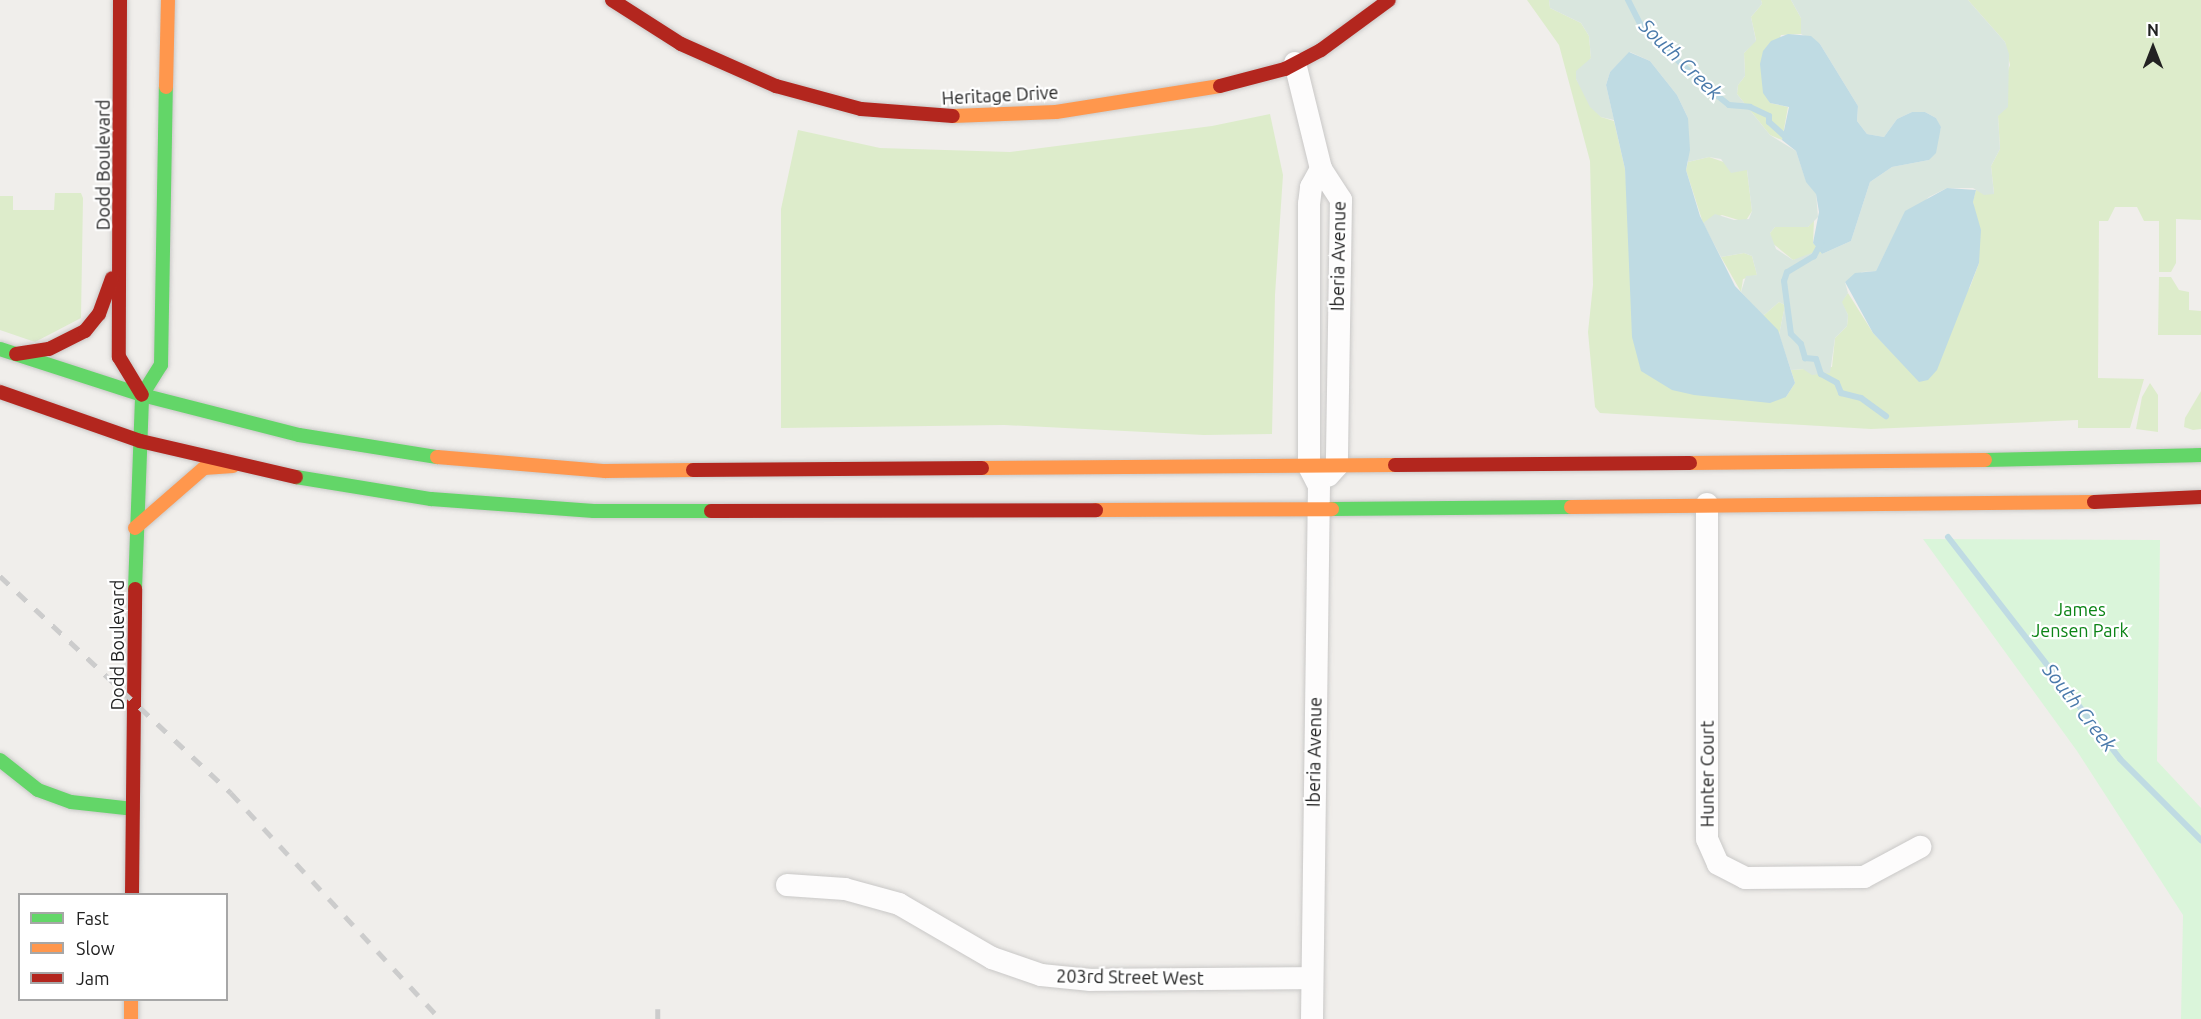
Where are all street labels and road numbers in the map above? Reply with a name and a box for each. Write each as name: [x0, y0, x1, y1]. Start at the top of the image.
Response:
street label: Heritage Drive: [941, 81, 1059, 109]
street label: Dodd Boulevard: [92, 100, 114, 230]
street label: Iberia Avenue: [1326, 201, 1350, 311]
street label: Dodd Boulevard: [106, 580, 128, 710]
street label: Iberia Avenue: [1302, 697, 1326, 807]
street label: Hunter Court: [1696, 721, 1718, 827]
street label: 203rd Street West: [1056, 965, 1204, 989]

